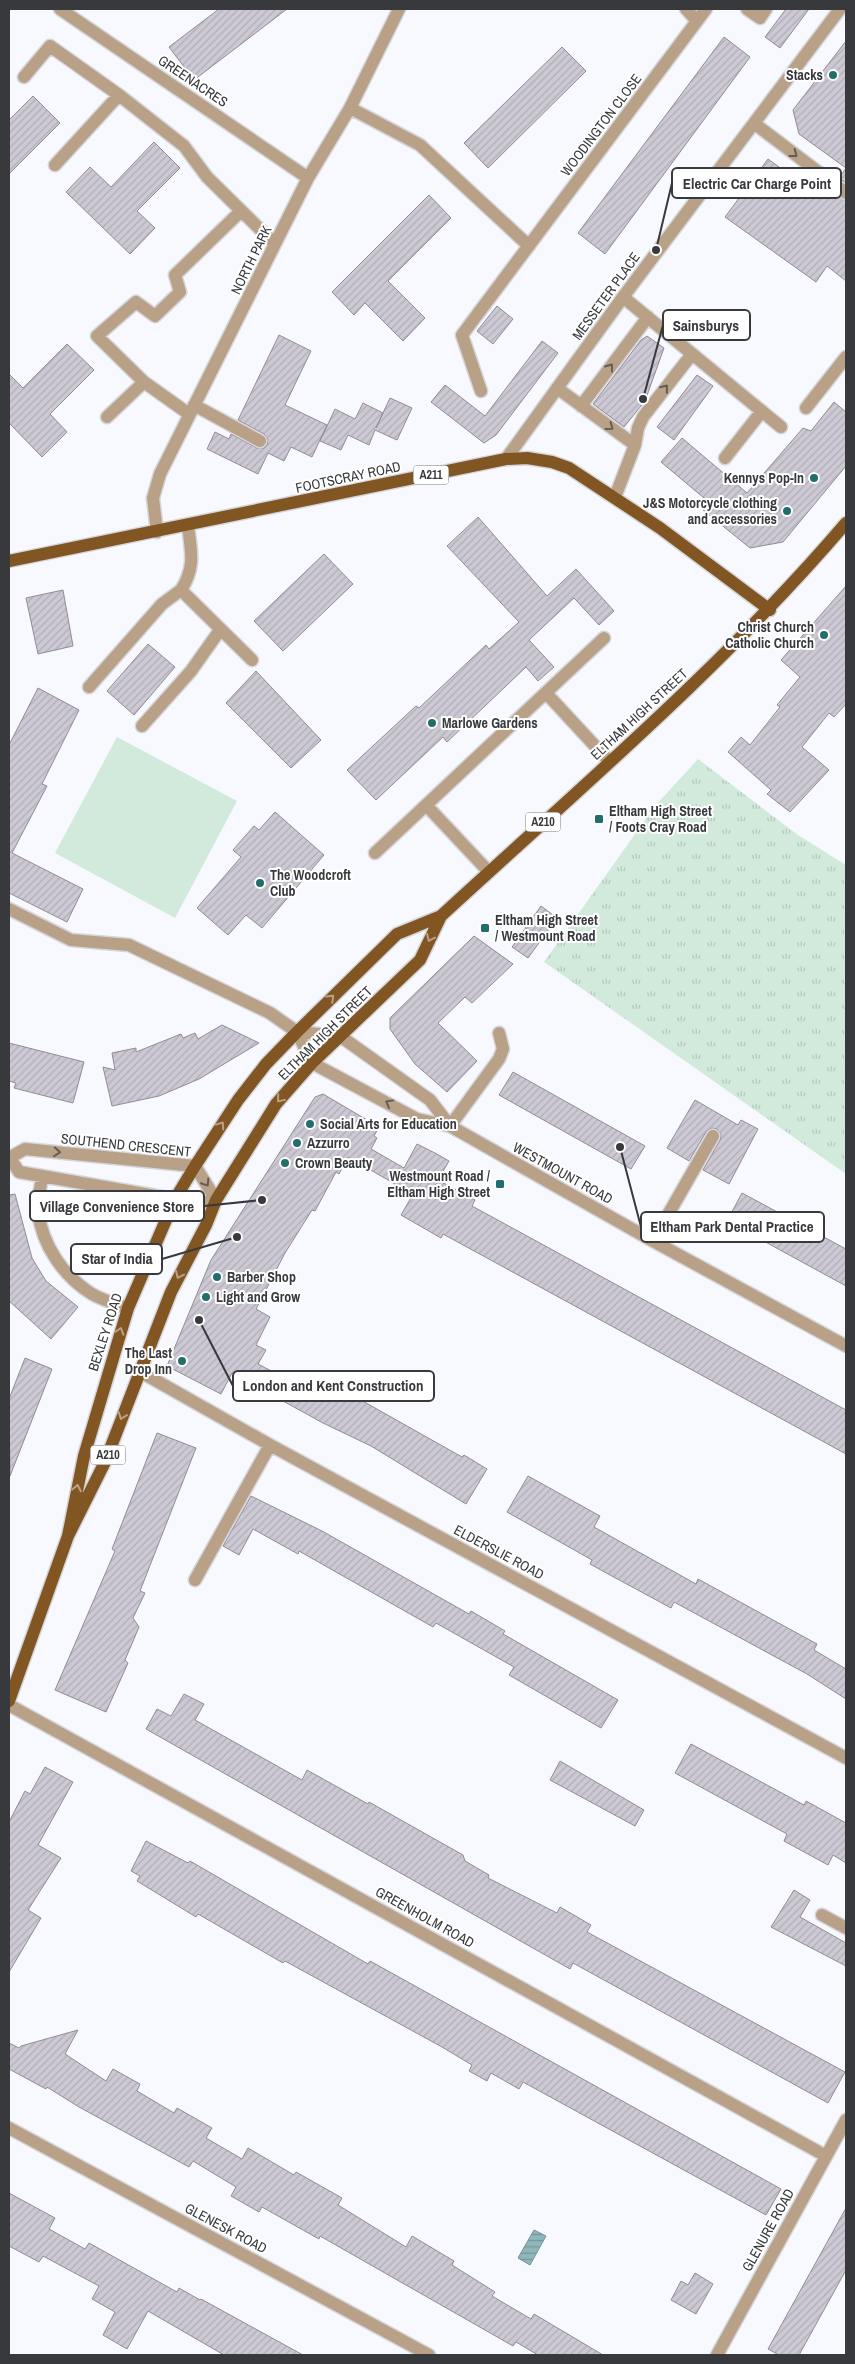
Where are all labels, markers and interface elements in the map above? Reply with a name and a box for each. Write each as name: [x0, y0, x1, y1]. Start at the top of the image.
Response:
street label: GREENACRES: [155, 51, 232, 111]
place label: Stacks: [786, 66, 823, 84]
marker: Stacks: [827, 69, 839, 81]
street label: WOODINGTON CLOSE: [557, 70, 645, 180]
one-way arrow: [788, 148, 798, 157]
callout: Electric Car Charge Point: [672, 168, 841, 198]
text: Electric Car Charge Point: [683, 173, 831, 194]
street label: NORTH PARK: [227, 222, 276, 297]
street label: MESSETER PLACE: [568, 249, 644, 343]
callout: Sainsburys: [663, 310, 750, 340]
text: Sainsburys: [673, 315, 739, 336]
one-way arrow: [605, 364, 613, 373]
one-way arrow: [660, 385, 668, 394]
one-way arrow: [604, 422, 613, 430]
street label: FOOTSCRAY ROAD: [294, 457, 402, 497]
road number: A211: [414, 466, 448, 484]
place label: Kennys Pop-In: [724, 469, 804, 487]
marker: Kennys Pop-In: [808, 472, 820, 484]
place label: J&S Motorcycle clothing and accessories: [643, 494, 777, 528]
marker: J&S Motorcycle clothing and accessories: [781, 505, 793, 517]
place label: Christ Church Catholic Church: [725, 618, 814, 652]
marker: Christ Church Catholic Church: [818, 629, 830, 641]
street label: ELTHAM HIGH STREET: [587, 664, 691, 764]
place label: Marlowe Gardens: [442, 714, 538, 732]
marker: Marlowe Gardens: [426, 717, 438, 729]
place label: Eltham High Street / Foots Cray Road: [609, 802, 712, 836]
road number: A210: [526, 812, 560, 832]
marker: Eltham High Street / Foots Cray Road: [593, 813, 605, 825]
place label: The Woodcroft Club: [270, 866, 351, 900]
marker: The Woodcroft Club: [254, 877, 266, 889]
place label: Eltham High Street / Westmount Road: [495, 911, 598, 945]
marker: Eltham High Street / Westmount Road: [479, 922, 491, 934]
one-way arrow: [426, 933, 437, 942]
street label: ELTHAM HIGH STREET: [274, 982, 376, 1084]
one-way arrow: [326, 995, 335, 1004]
one-way arrow: [277, 1094, 286, 1103]
one-way arrow: [385, 1100, 394, 1110]
place label: Social Arts for Education: [320, 1115, 457, 1133]
marker: Social Arts for Education: [304, 1118, 316, 1130]
one-way arrow: [215, 1121, 224, 1131]
street label: SOUTHEND CRESCENT: [60, 1129, 192, 1161]
place label: Azzurro: [307, 1134, 350, 1152]
marker: Azzurro: [291, 1137, 303, 1149]
street label: WESTMOUNT ROAD: [510, 1138, 616, 1208]
one-way arrow: [53, 1146, 61, 1157]
place label: Crown Beauty: [295, 1154, 373, 1172]
marker: Crown Beauty: [279, 1157, 291, 1169]
place label: Westmount Road / Eltham High Street: [387, 1167, 491, 1201]
one-way arrow: [199, 1178, 209, 1187]
marker: Westmount Road / Eltham High Street: [494, 1178, 506, 1190]
callout: Village Convenience Store: [30, 1191, 204, 1221]
text: Village Convenience Store: [40, 1196, 194, 1217]
callout: Eltham Park Dental Practice: [641, 1212, 824, 1242]
text: Eltham Park Dental Practice: [650, 1216, 814, 1237]
callout: Star of India: [71, 1244, 162, 1274]
text: Star of India: [81, 1248, 153, 1269]
place label: Barber Shop: [227, 1268, 296, 1286]
one-way arrow: [175, 1270, 185, 1279]
marker: Barber Shop: [211, 1271, 223, 1283]
place label: Light and Grow: [216, 1288, 300, 1306]
street label: BEXLEY ROAD: [84, 1291, 126, 1373]
marker: Light and Grow: [200, 1291, 212, 1303]
one-way arrow: [115, 1328, 125, 1336]
place label: The Last Drop Inn: [125, 1344, 172, 1378]
marker: The Last Drop Inn: [176, 1355, 188, 1367]
callout: London and Kent Construction: [233, 1371, 434, 1401]
text: London and Kent Construction: [242, 1375, 424, 1396]
one-way arrow: [118, 1412, 128, 1420]
road number: A210: [90, 1446, 126, 1464]
one-way arrow: [72, 1483, 82, 1492]
street label: ELDERSLIE ROAD: [451, 1521, 547, 1583]
street label: GREENHOLM ROAD: [372, 1882, 478, 1952]
street label: GLENURE ROAD: [738, 2185, 798, 2275]
street label: GLENESK ROAD: [182, 2199, 270, 2257]

